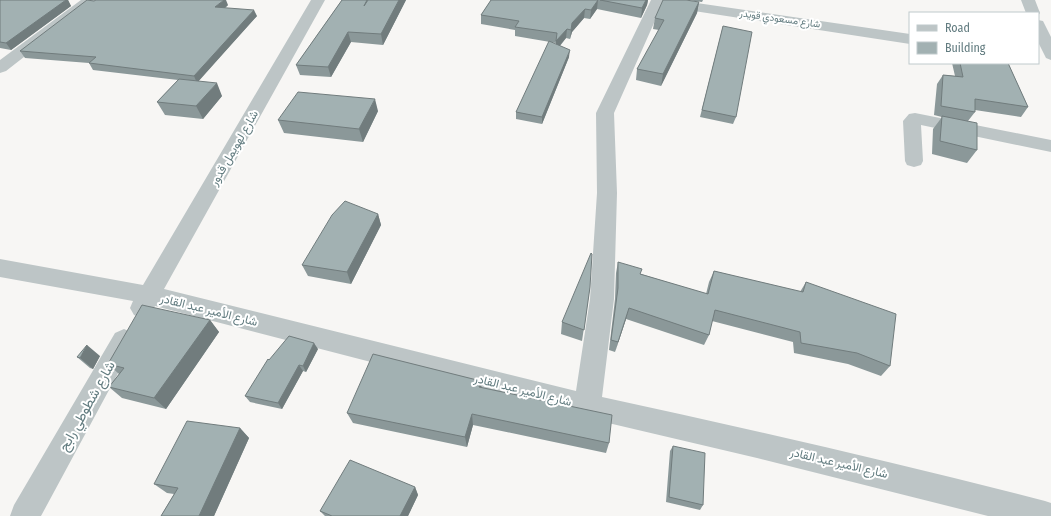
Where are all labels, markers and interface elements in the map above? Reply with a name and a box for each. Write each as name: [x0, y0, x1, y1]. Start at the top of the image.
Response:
street label: شارع مسعودي قويدر: [738, 7, 821, 33]
legend: [909, 12, 1039, 64]
text: Road: [945, 21, 970, 35]
text: Building: [945, 41, 986, 55]
street label: شارع لهويمل قدور: [206, 108, 263, 190]
street label: شارع الأمير عبد القادر: [157, 291, 259, 331]
street label: شارع شطوطي رابح: [55, 358, 121, 456]
street label: شارع الأمير عبد القادر: [471, 371, 573, 411]
street label: شارع الأمير عبد القادر: [787, 445, 889, 483]

